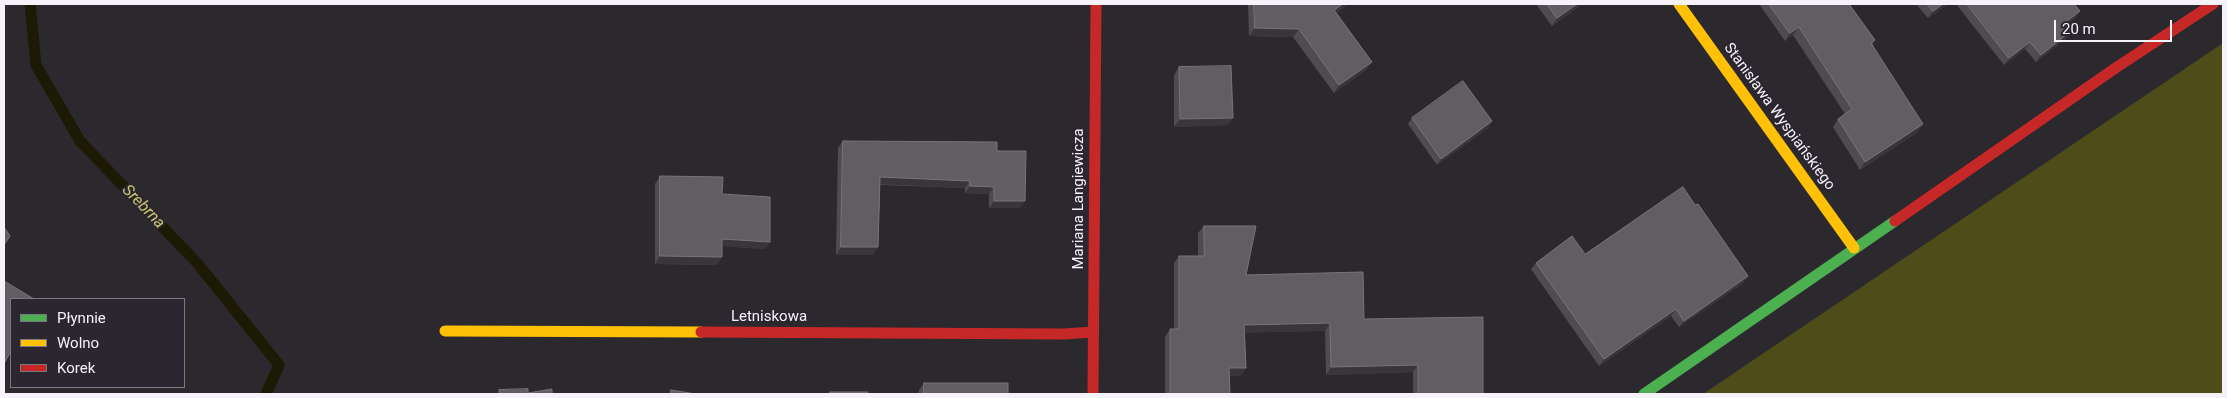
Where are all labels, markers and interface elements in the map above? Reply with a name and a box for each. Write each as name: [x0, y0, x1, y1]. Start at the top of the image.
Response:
scale bar: [2057, 10, 2174, 42]
text: 20 m: [2062, 20, 2096, 38]
street label: Stanisława Wyspiańskiego: [1720, 40, 1838, 194]
street label: Mariana Langiewicza: [1070, 128, 1088, 270]
water label: Srebrna: [117, 181, 169, 233]
legend: [10, 298, 185, 388]
street label: Letniskowa: [731, 308, 807, 326]
text: Płynnie: [57, 309, 106, 327]
text: Wolno: [57, 334, 99, 352]
text: Korek: [57, 359, 95, 377]

